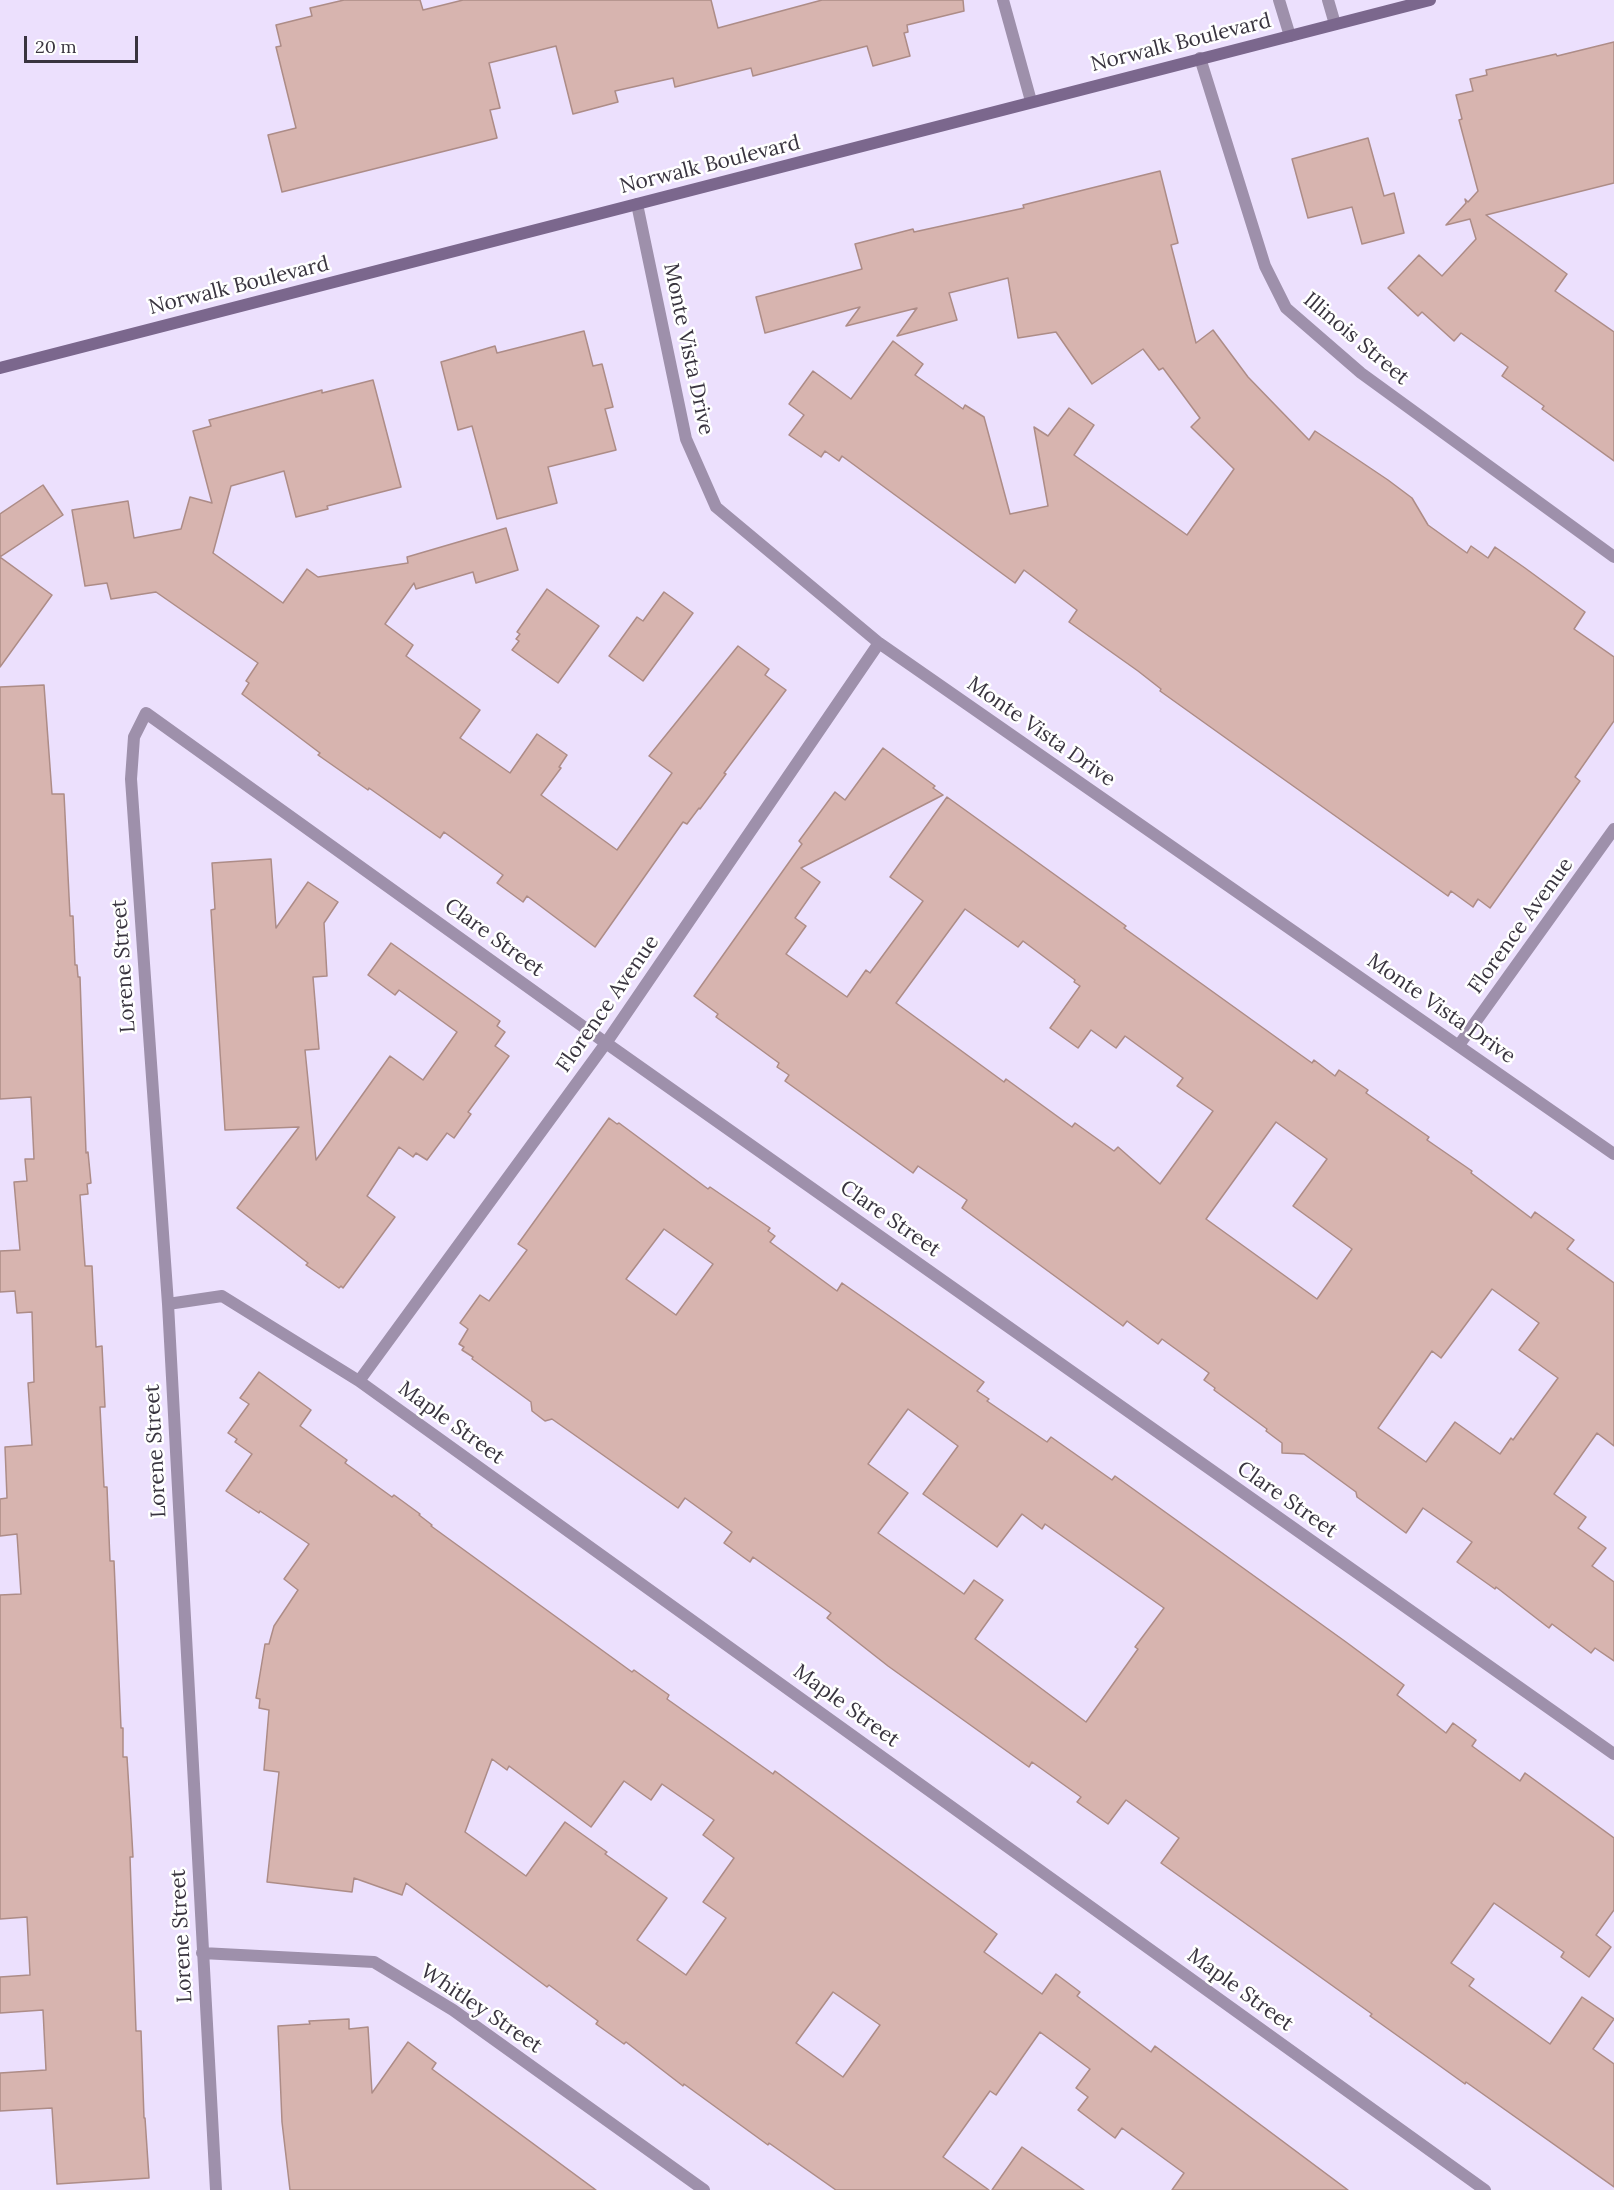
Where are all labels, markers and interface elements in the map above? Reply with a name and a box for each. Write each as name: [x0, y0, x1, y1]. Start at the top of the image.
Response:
street label: Norwalk Boulevard: [1088, 8, 1274, 78]
scale bar: [27, 24, 141, 62]
text: 20 m: [35, 35, 77, 58]
street label: Norwalk Boulevard: [617, 130, 803, 200]
street label: Norwalk Boulevard: [146, 251, 332, 321]
street label: Monte Vista Drive: [657, 261, 719, 437]
street label: Illinois Street: [1298, 288, 1414, 390]
street label: Monte Vista Drive: [962, 671, 1120, 793]
street label: Florence Avenue: [1463, 853, 1579, 999]
street label: Clare Street: [439, 894, 549, 982]
street label: Lorene Street: [107, 898, 141, 1034]
street label: Florence Avenue: [551, 930, 665, 1078]
street label: Monte Vista Drive: [1362, 948, 1520, 1070]
street label: Clare Street: [835, 1175, 945, 1263]
street label: Maple Street: [393, 1376, 509, 1470]
street label: Lorene Street: [140, 1383, 172, 1519]
street label: Clare Street: [1232, 1456, 1342, 1544]
street label: Maple Street: [788, 1659, 904, 1753]
street label: Lorene Street: [166, 1868, 198, 2004]
street label: Maple Street: [1182, 1943, 1298, 2037]
street label: Whitley Street: [415, 1959, 547, 2059]

